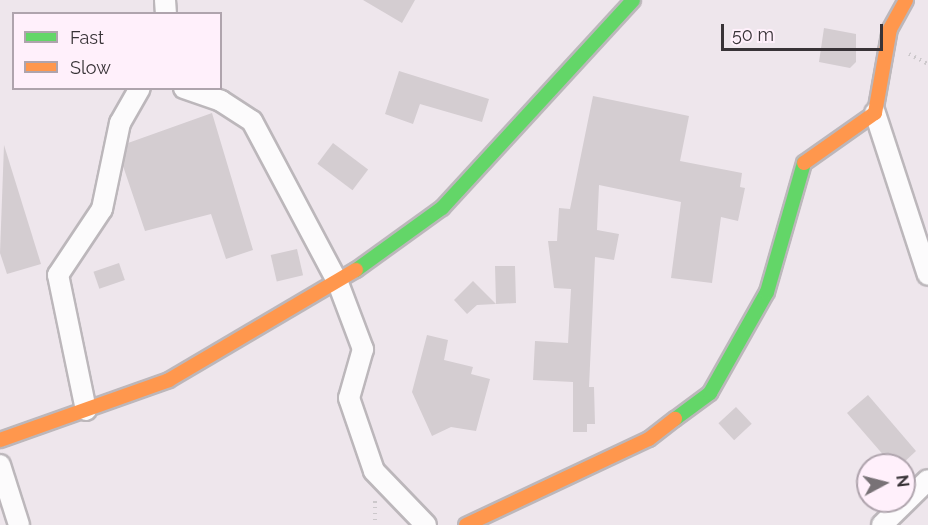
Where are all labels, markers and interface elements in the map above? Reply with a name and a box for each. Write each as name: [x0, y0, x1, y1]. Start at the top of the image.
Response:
legend: [12, 12, 222, 90]
scale bar: [724, 12, 886, 50]
text: 50 m: [732, 24, 774, 45]
text: Fast: [70, 27, 104, 48]
text: Slow: [70, 57, 111, 78]
north arrow: [856, 453, 916, 513]
text: N: [892, 474, 913, 488]

